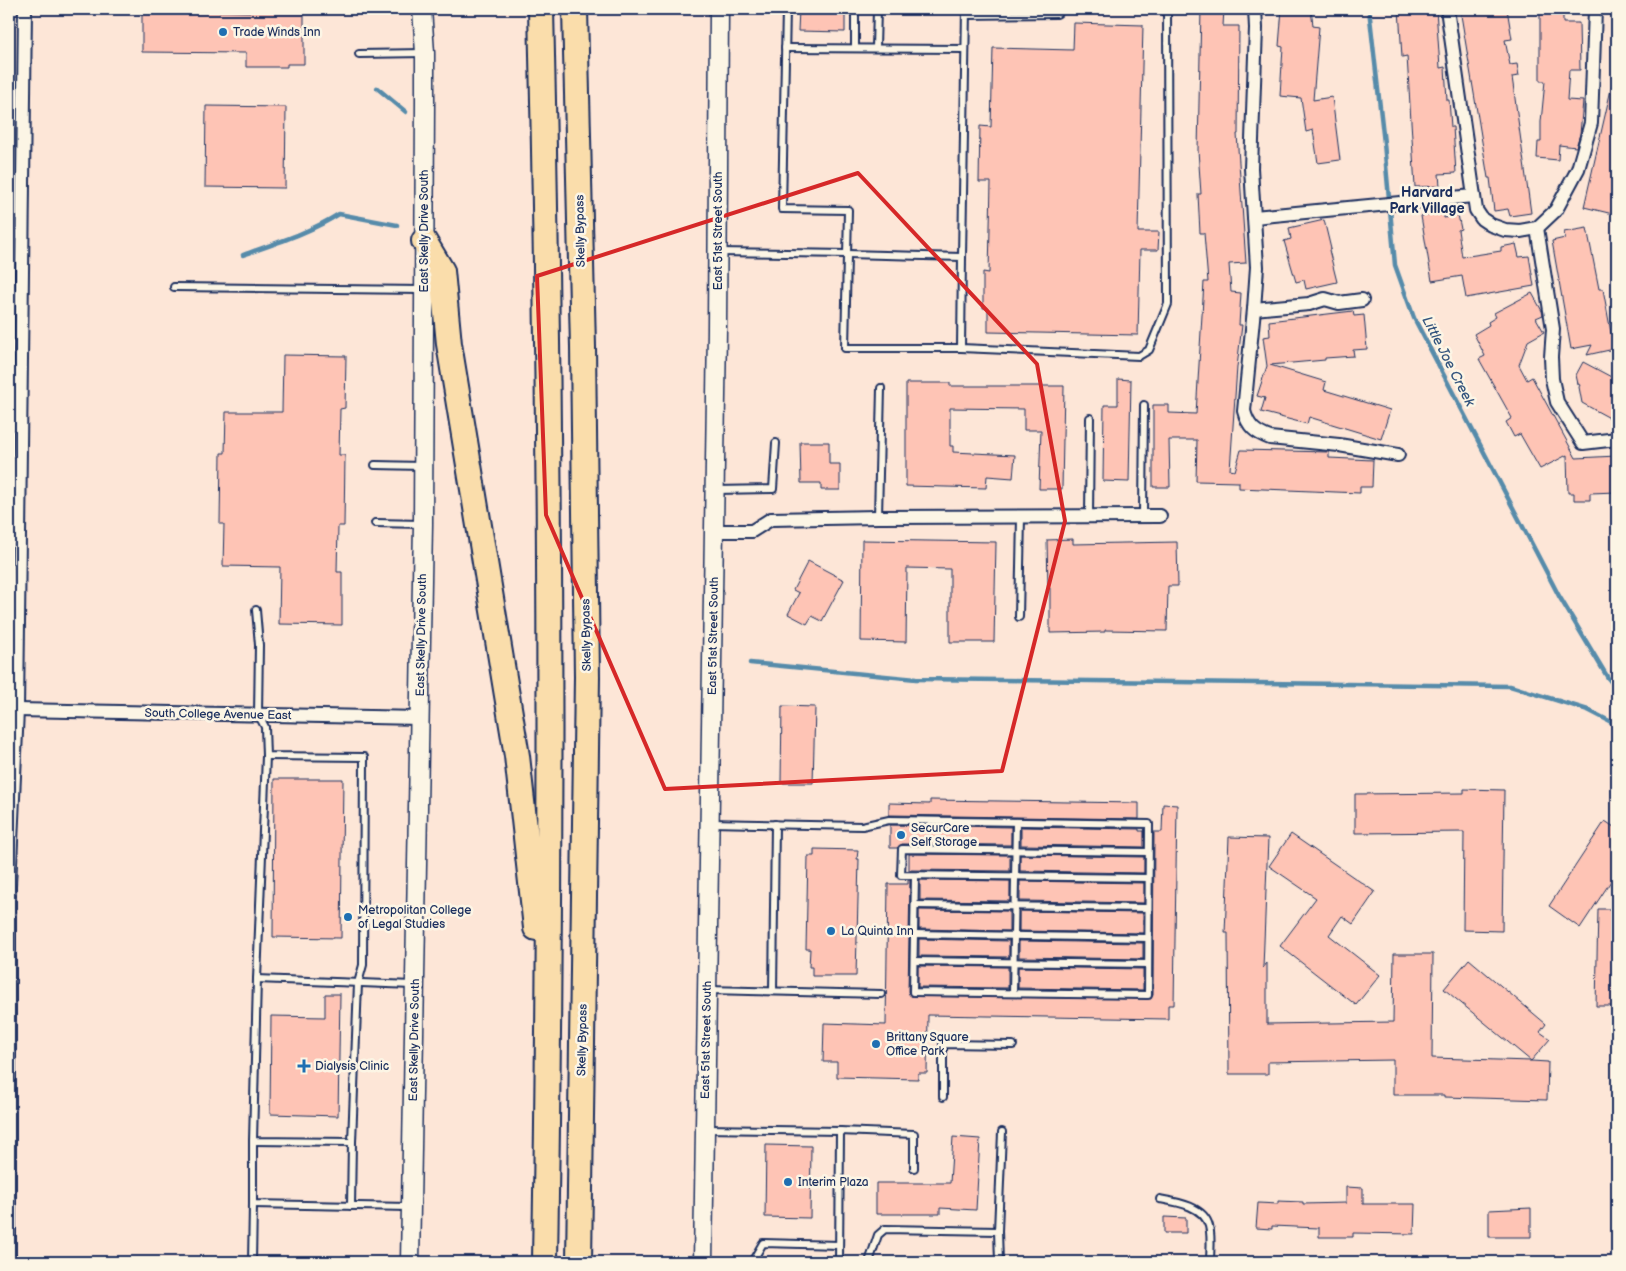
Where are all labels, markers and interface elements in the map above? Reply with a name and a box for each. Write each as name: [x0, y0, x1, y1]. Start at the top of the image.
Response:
place label: Trade Winds Inn: [233, 25, 321, 40]
marker: Trade Winds Inn: [217, 26, 229, 38]
street label: East Skelly Drive South: [417, 169, 432, 292]
street label: East 51st Street South: [711, 171, 726, 290]
district label: Harvard Park Village: [1389, 184, 1465, 217]
street label: Skelly Bypass: [572, 195, 589, 267]
water label: Little Joe Creek: [1418, 313, 1479, 410]
street label: East Skelly Drive South: [413, 573, 430, 697]
street label: East 51st Street South: [705, 576, 722, 695]
street label: Skelly Bypass: [578, 599, 595, 671]
street label: South College Avenue East: [144, 706, 292, 723]
place label: SecurCare Self Storage: [911, 821, 977, 850]
marker: SecurCare Self Storage: [895, 829, 907, 841]
place label: Metropolitan College of Legal Studies: [358, 903, 471, 932]
marker: Metropolitan College of Legal Studies: [342, 911, 354, 923]
place label: La Quinta Inn: [841, 924, 914, 939]
marker: La Quinta Inn: [825, 925, 837, 937]
street label: East Skelly Drive South: [406, 978, 423, 1102]
street label: East 51st Street South: [698, 980, 715, 1099]
street label: Skelly Bypass: [574, 1004, 591, 1076]
place label: Brittany Square Office Park: [886, 1030, 969, 1059]
marker: Brittany Square Office Park: [870, 1038, 882, 1050]
marker: Dialysis Clinic: [297, 1059, 311, 1073]
place label: Dialysis Clinic: [315, 1059, 389, 1074]
place label: Interim Plaza: [798, 1175, 869, 1190]
marker: Interim Plaza: [782, 1176, 794, 1188]

